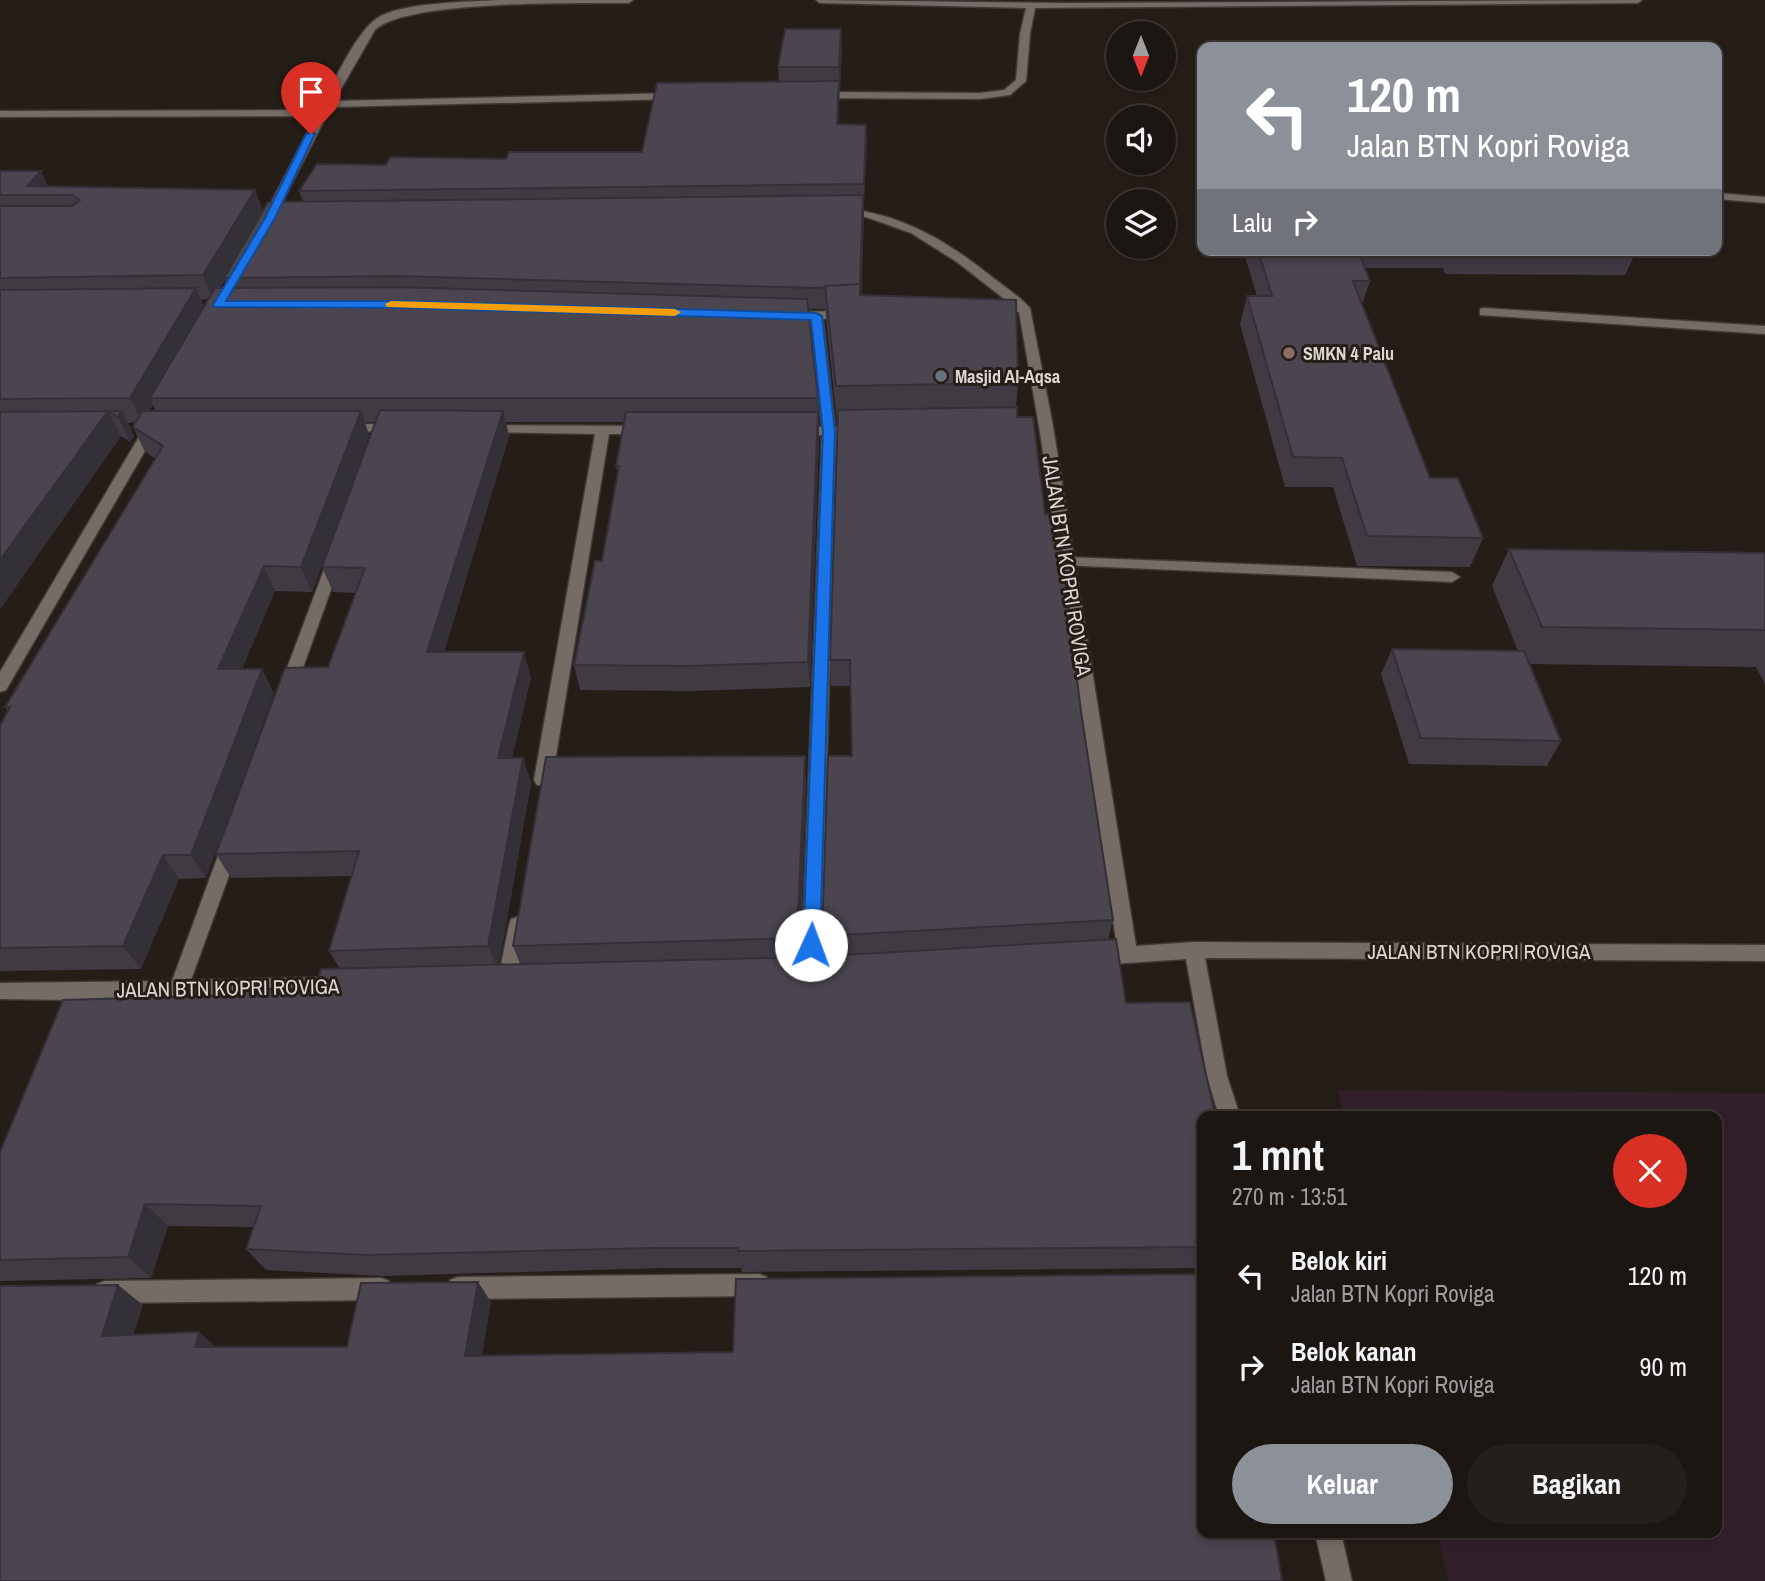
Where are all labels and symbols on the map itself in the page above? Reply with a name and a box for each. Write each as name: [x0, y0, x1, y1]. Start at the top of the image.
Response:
north arrow: [1106, 21, 1176, 91]
pin: [281, 62, 341, 134]
place label: SMKN 4 Palu: [1303, 341, 1394, 366]
marker: SMKN 4 Palu: [1281, 345, 1297, 361]
place label: Masjid Al-Aqsa: [955, 364, 1061, 389]
marker: Masjid Al-Aqsa: [933, 368, 949, 384]
street label: JALAN BTN KOPRI ROVIGA: [1035, 454, 1099, 679]
position arrow: [774, 908, 848, 982]
street label: JALAN BTN KOPRI ROVIGA: [1368, 937, 1591, 966]
street label: JALAN BTN KOPRI ROVIGA: [116, 972, 340, 1004]

